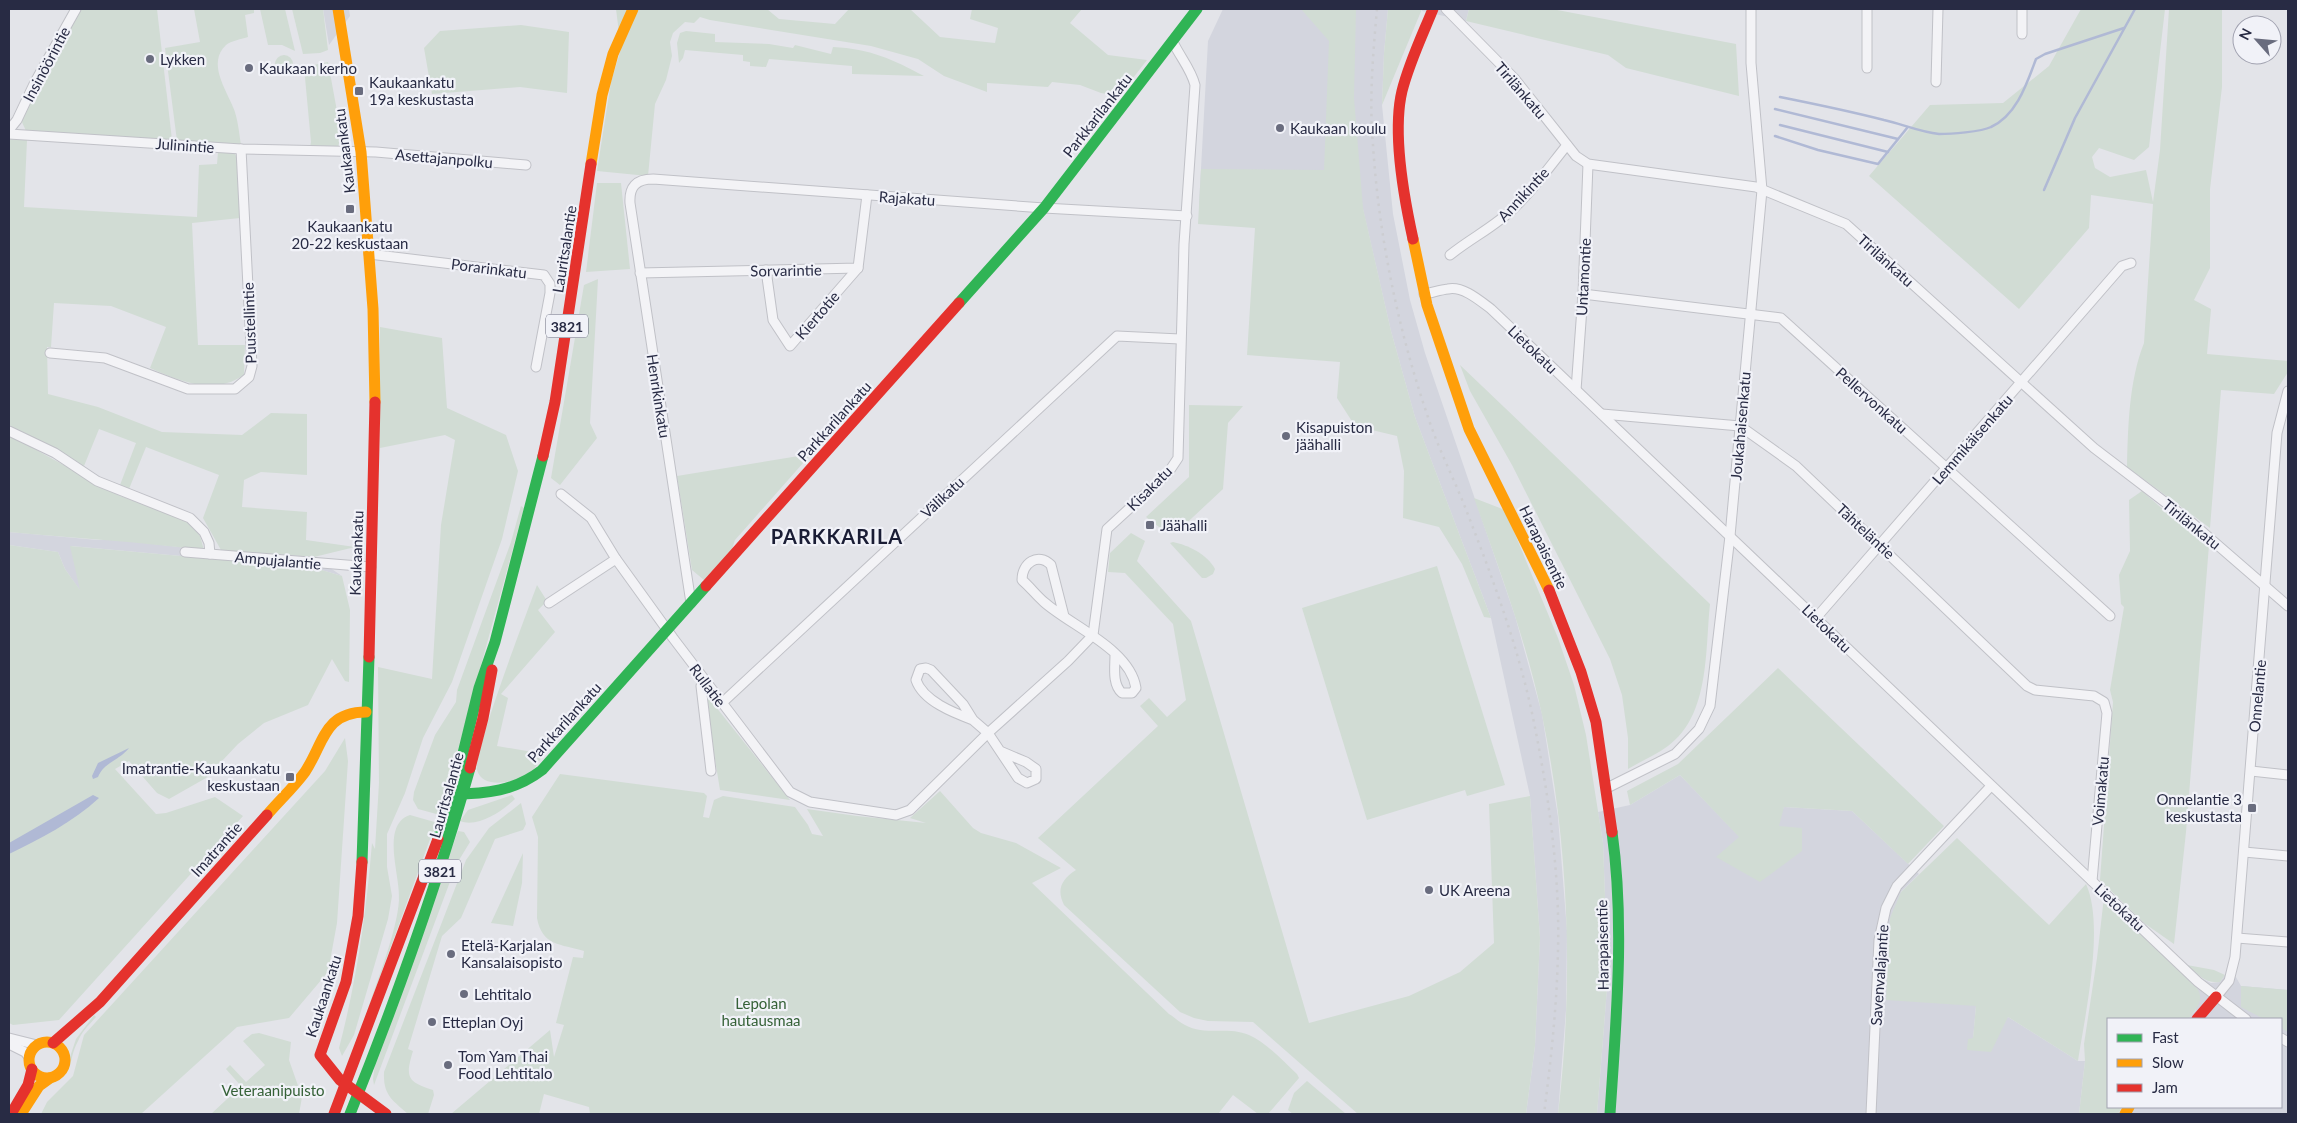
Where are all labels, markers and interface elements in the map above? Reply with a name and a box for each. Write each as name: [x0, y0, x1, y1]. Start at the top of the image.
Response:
north arrow: [2232, 15, 2282, 65]
street label: Insinöörintie: [19, 23, 73, 105]
text: N: [2235, 25, 2255, 43]
place label: Lykken: [160, 50, 205, 68]
marker: Lykken: [144, 53, 156, 65]
street label: Tirilänkatu: [1491, 58, 1551, 122]
place label: Kaukaan kerho: [259, 59, 357, 77]
marker: Kaukaan kerho: [243, 62, 255, 74]
street label: Parkkarilankatu: [1059, 69, 1135, 161]
place label: Kaukaankatu 19a keskustasta: [369, 73, 474, 108]
marker: Kaukaankatu 19a keskustasta: [353, 85, 365, 97]
street label: Kaukaankatu: [330, 108, 358, 194]
place label: Kaukaan koulu: [1290, 119, 1386, 137]
marker: Kaukaan koulu: [1274, 122, 1286, 134]
street label: Julinintie: [155, 134, 215, 156]
street label: Asettajanpolku: [394, 145, 494, 171]
street label: Annikintie: [1494, 163, 1553, 225]
street label: Rajakatu: [878, 187, 936, 209]
marker: Kaukaankatu 20-22 keskustaan: [344, 203, 356, 215]
street label: Lauritsalantie: [548, 204, 580, 294]
place label: Kaukaankatu 20-22 keskustaan: [292, 217, 408, 252]
street label: Tirilänkatu: [1854, 230, 1918, 290]
street label: Untamontie: [1572, 237, 1594, 317]
street label: Porarinkatu: [450, 254, 528, 282]
street label: Sorvarintie: [750, 260, 822, 280]
street label: Puustellintie: [239, 282, 259, 364]
street label: Kiertotie: [791, 287, 843, 343]
road number: 3821: [546, 314, 588, 338]
street label: Lietokatu: [1505, 321, 1561, 377]
street label: Henrikinkatu: [643, 353, 675, 439]
street label: Pellervonkatu: [1832, 363, 1912, 437]
street label: Joukahaisenkatu: [1726, 371, 1754, 481]
street label: Parkkarilankatu: [793, 377, 875, 465]
street label: Lemmikäisenkatu: [1928, 390, 2016, 488]
place label: Kisapuiston jäähalli: [1295, 418, 1373, 453]
marker: Kisapuiston jäähalli: [1280, 430, 1292, 442]
street label: Kisakatu: [1123, 462, 1175, 514]
street label: Välikatu: [917, 473, 967, 521]
street label: Tirilänkatu: [2159, 495, 2225, 553]
street label: Tähteläntie: [1833, 500, 1899, 562]
street label: Harapaisentie: [1516, 502, 1572, 592]
street label: Kaukaankatu: [346, 510, 366, 596]
place label: Jäähalli: [1160, 516, 1207, 534]
marker: Jäähalli: [1144, 519, 1156, 531]
district label: PARKKARILA: [771, 524, 903, 548]
street label: Ampujalantie: [234, 547, 322, 573]
street label: Lietokatu: [1799, 600, 1855, 656]
street label: Onnelantie: [2245, 659, 2269, 733]
street label: Rullatie: [686, 660, 730, 710]
street label: Parkkarilankatu: [523, 678, 605, 766]
street label: Lauritsalantie: [425, 750, 467, 840]
street label: Voimakatu: [2088, 756, 2112, 826]
place label: Imatrantie-Kaukaankatu keskustaan: [122, 759, 280, 794]
marker: Imatrantie-Kaukaankatu keskustaan: [284, 771, 296, 783]
place label: Onnelantie 3 keskustasta: [2157, 790, 2242, 825]
marker: Onnelantie 3 keskustasta: [2246, 802, 2258, 814]
street label: Imatrantie: [187, 818, 245, 880]
road number: 3821: [419, 859, 461, 882]
street label: Lietokatu: [2091, 879, 2149, 935]
place label: UK Areena: [1439, 881, 1510, 899]
marker: UK Areena: [1423, 884, 1435, 896]
street label: Harapaisentie: [1592, 899, 1612, 991]
street label: Savenvalajantie: [1866, 924, 1892, 1026]
place label: Etelä-Karjalan Kansalaisopisto: [461, 936, 563, 971]
marker: Etelä-Karjalan Kansalaisopisto: [445, 948, 457, 960]
street label: Kaukaankatu: [301, 953, 345, 1039]
place label: Lehtitalo: [474, 985, 531, 1003]
marker: Lehtitalo: [458, 988, 470, 1000]
park label: Lepolan hautausmaa: [721, 994, 801, 1029]
place label: Etteplan Oyj: [442, 1013, 523, 1031]
marker: Etteplan Oyj: [426, 1016, 438, 1028]
legend: [2107, 1018, 2282, 1108]
text: Fast: [2152, 1028, 2179, 1046]
place label: Tom Yam Thai Food Lehtitalo: [458, 1047, 553, 1082]
text: Slow: [2152, 1053, 2184, 1071]
marker: Tom Yam Thai Food Lehtitalo: [442, 1059, 454, 1071]
text: Jam: [2152, 1078, 2178, 1096]
park label: Veteraanipuisto: [221, 1081, 325, 1099]

